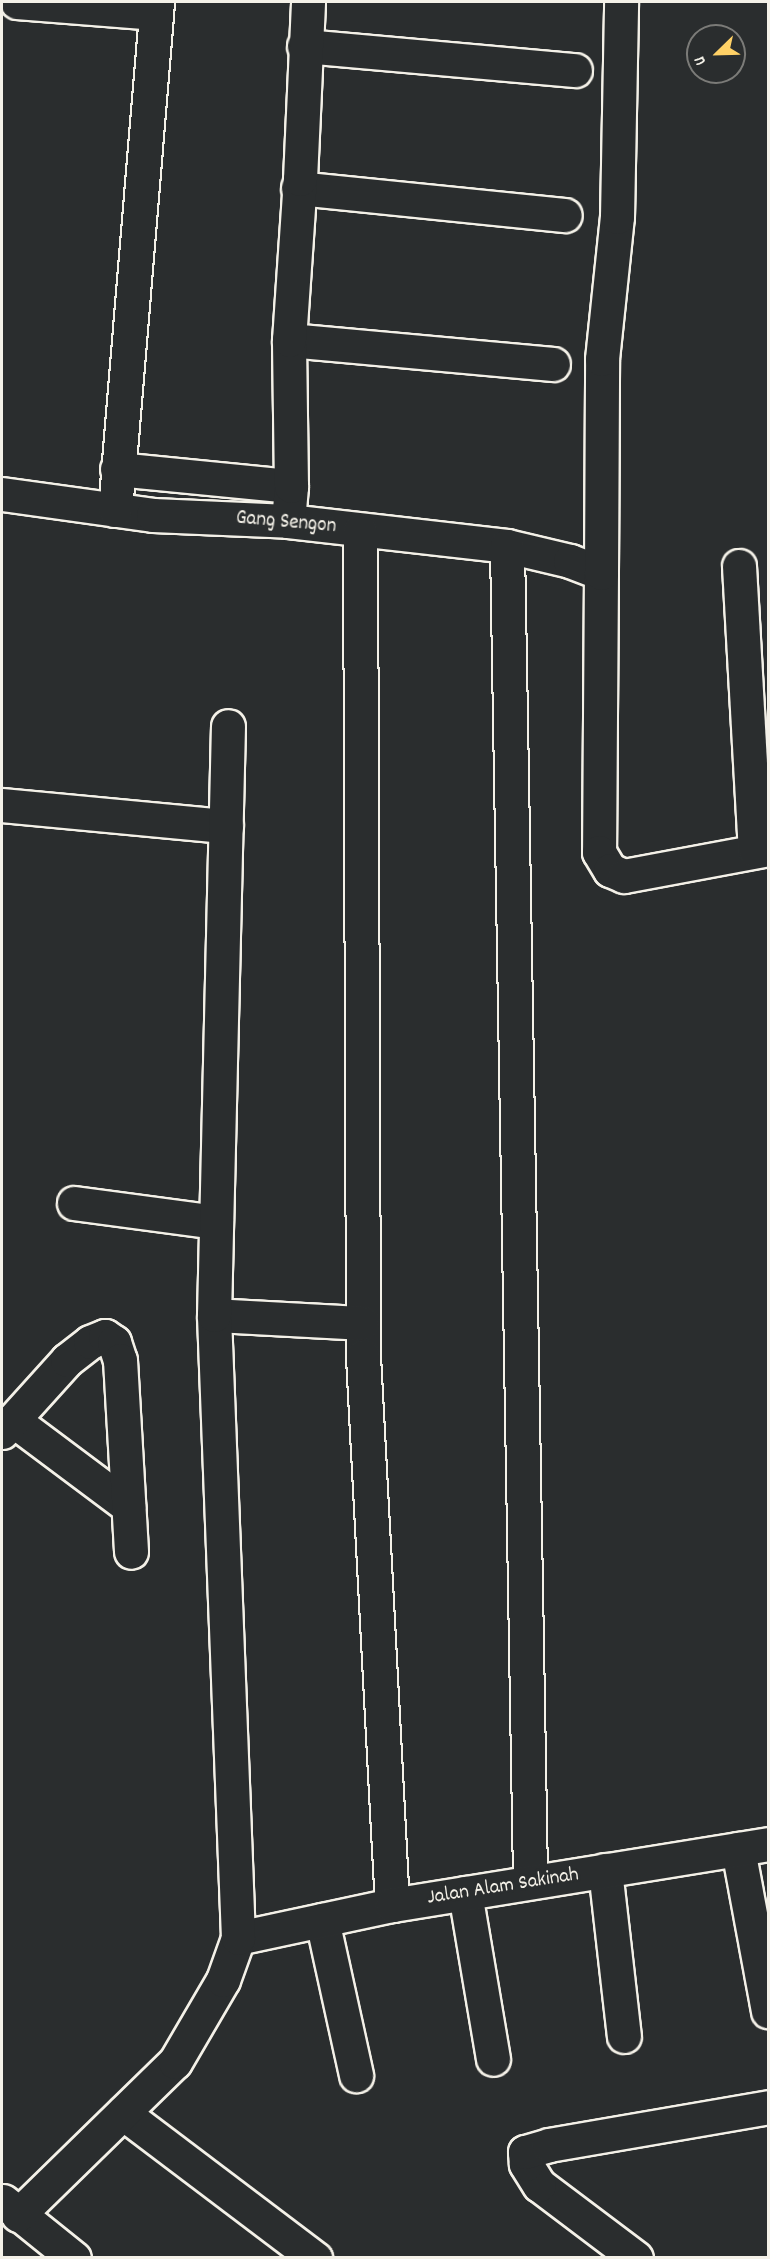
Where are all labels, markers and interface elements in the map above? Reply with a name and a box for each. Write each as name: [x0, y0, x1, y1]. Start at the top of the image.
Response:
north arrow: [686, 24, 746, 84]
text: U: [689, 52, 713, 68]
street label: Gang Sengon: [235, 506, 337, 540]
street label: Jalan Alam Sakinah: [425, 1863, 581, 1911]

